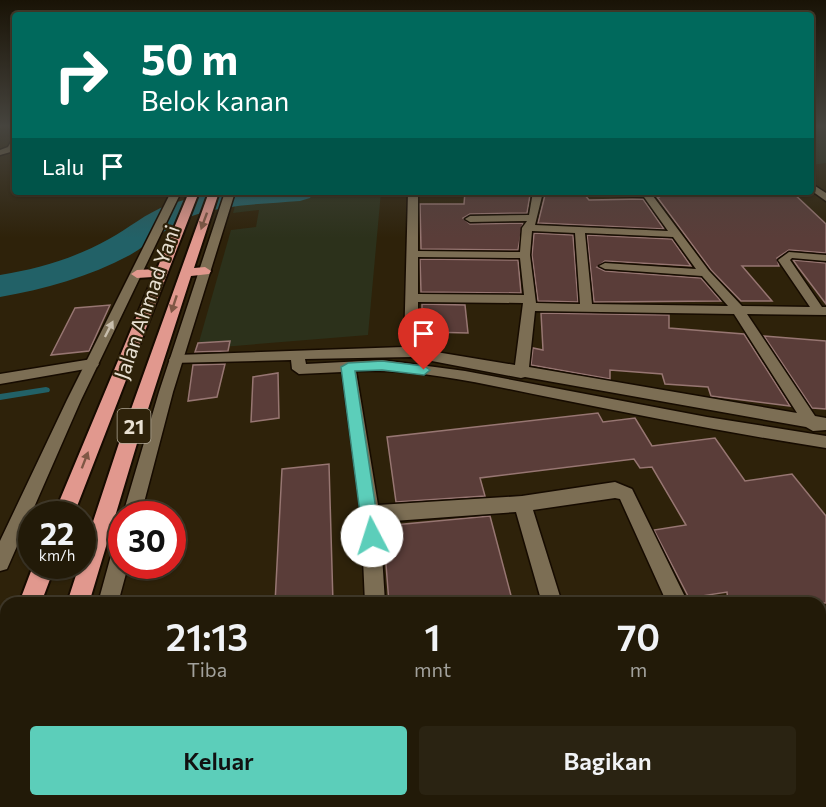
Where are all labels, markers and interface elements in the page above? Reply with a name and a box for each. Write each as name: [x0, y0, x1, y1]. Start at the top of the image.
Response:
text: 50 m: [141, 32, 238, 84]
icon: right: [42, 36, 120, 114]
text: Belok kanan: [141, 84, 289, 117]
icon: arrive: [96, 150, 129, 183]
text: Lalu: [42, 153, 84, 180]
one-way arrow: [199, 212, 209, 230]
street label: Jalan Ahmad Yani: [108, 222, 184, 382]
one-way arrow: [169, 295, 179, 313]
pin: [398, 308, 449, 370]
icon: arrive: [407, 317, 440, 350]
one-way arrow: [105, 320, 114, 337]
road number: 21: [118, 409, 150, 443]
one-way arrow: [81, 451, 90, 469]
speed limit sign: 30: [108, 501, 186, 579]
position arrow: [340, 504, 404, 568]
text: 22: [40, 514, 74, 551]
text: km/h: [39, 546, 75, 564]
text: 21:13: [166, 614, 248, 658]
text: 1: [425, 614, 441, 658]
text: 70: [617, 614, 660, 658]
text: Tiba: [187, 657, 227, 681]
text: mnt: [414, 657, 451, 681]
text: m: [630, 657, 647, 681]
button: Keluar: [30, 726, 407, 795]
button: Bagikan: [419, 726, 796, 795]

